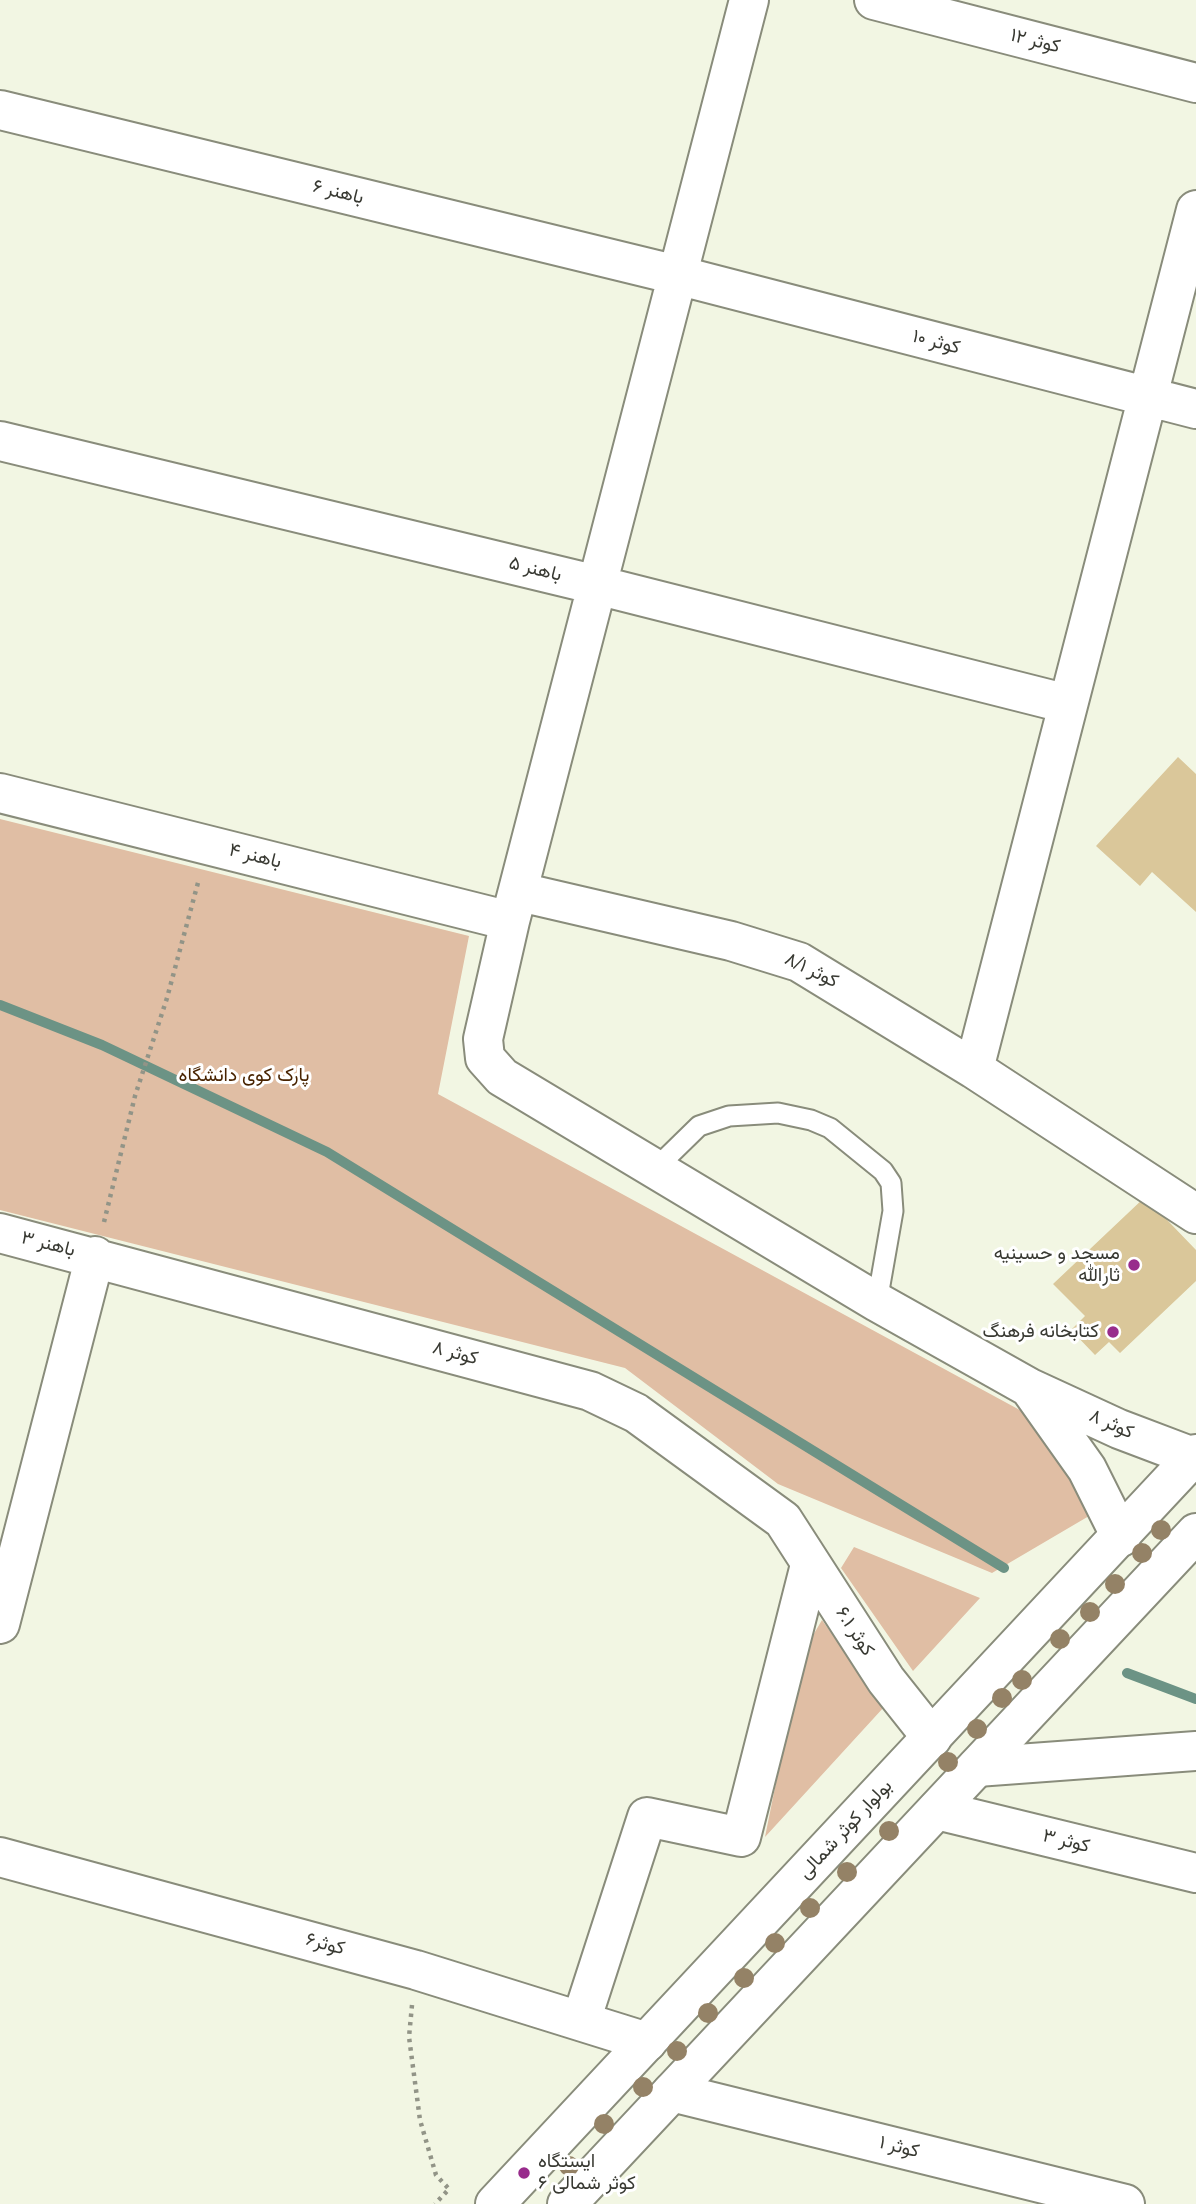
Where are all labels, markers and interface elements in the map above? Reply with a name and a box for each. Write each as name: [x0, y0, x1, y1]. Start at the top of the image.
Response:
street label: کوثر ۱۲: [1008, 25, 1062, 59]
street label: باهنر ۶: [310, 176, 366, 210]
street label: کوثر ۱۰: [910, 326, 962, 360]
street label: باهنر ۵: [506, 552, 564, 588]
street label: باهنر ۴: [226, 839, 284, 875]
street label: کوثر ۸/۱: [780, 948, 842, 994]
park label: پارک کوی دانشگاه: [179, 1065, 309, 1087]
street label: باهنر ۳: [19, 1227, 77, 1263]
place label: مسجد و حسینیه ثارالله: [994, 1243, 1120, 1287]
marker: مسجد و حسینیه ثارالله: [1126, 1257, 1142, 1273]
place label: کتابخانه فرهنگ: [983, 1321, 1099, 1343]
marker: کتابخانه فرهنگ: [1105, 1324, 1121, 1340]
street label: کوثر ۸: [430, 1337, 480, 1371]
street label: کوثر ۸: [1085, 1405, 1137, 1445]
street label: کوثر ۶.۱: [830, 1603, 878, 1661]
street label: بولوار کوثر شمالی: [794, 1776, 898, 1884]
street label: کوثر ۳: [1040, 1825, 1092, 1859]
street label: کوثر۶: [303, 1929, 347, 1961]
street label: کوثر ۱: [877, 2132, 921, 2164]
place label: ایستگاه کوثر شمالی ۶: [538, 2151, 636, 2195]
marker: ایستگاه کوثر شمالی ۶: [516, 2165, 532, 2181]

